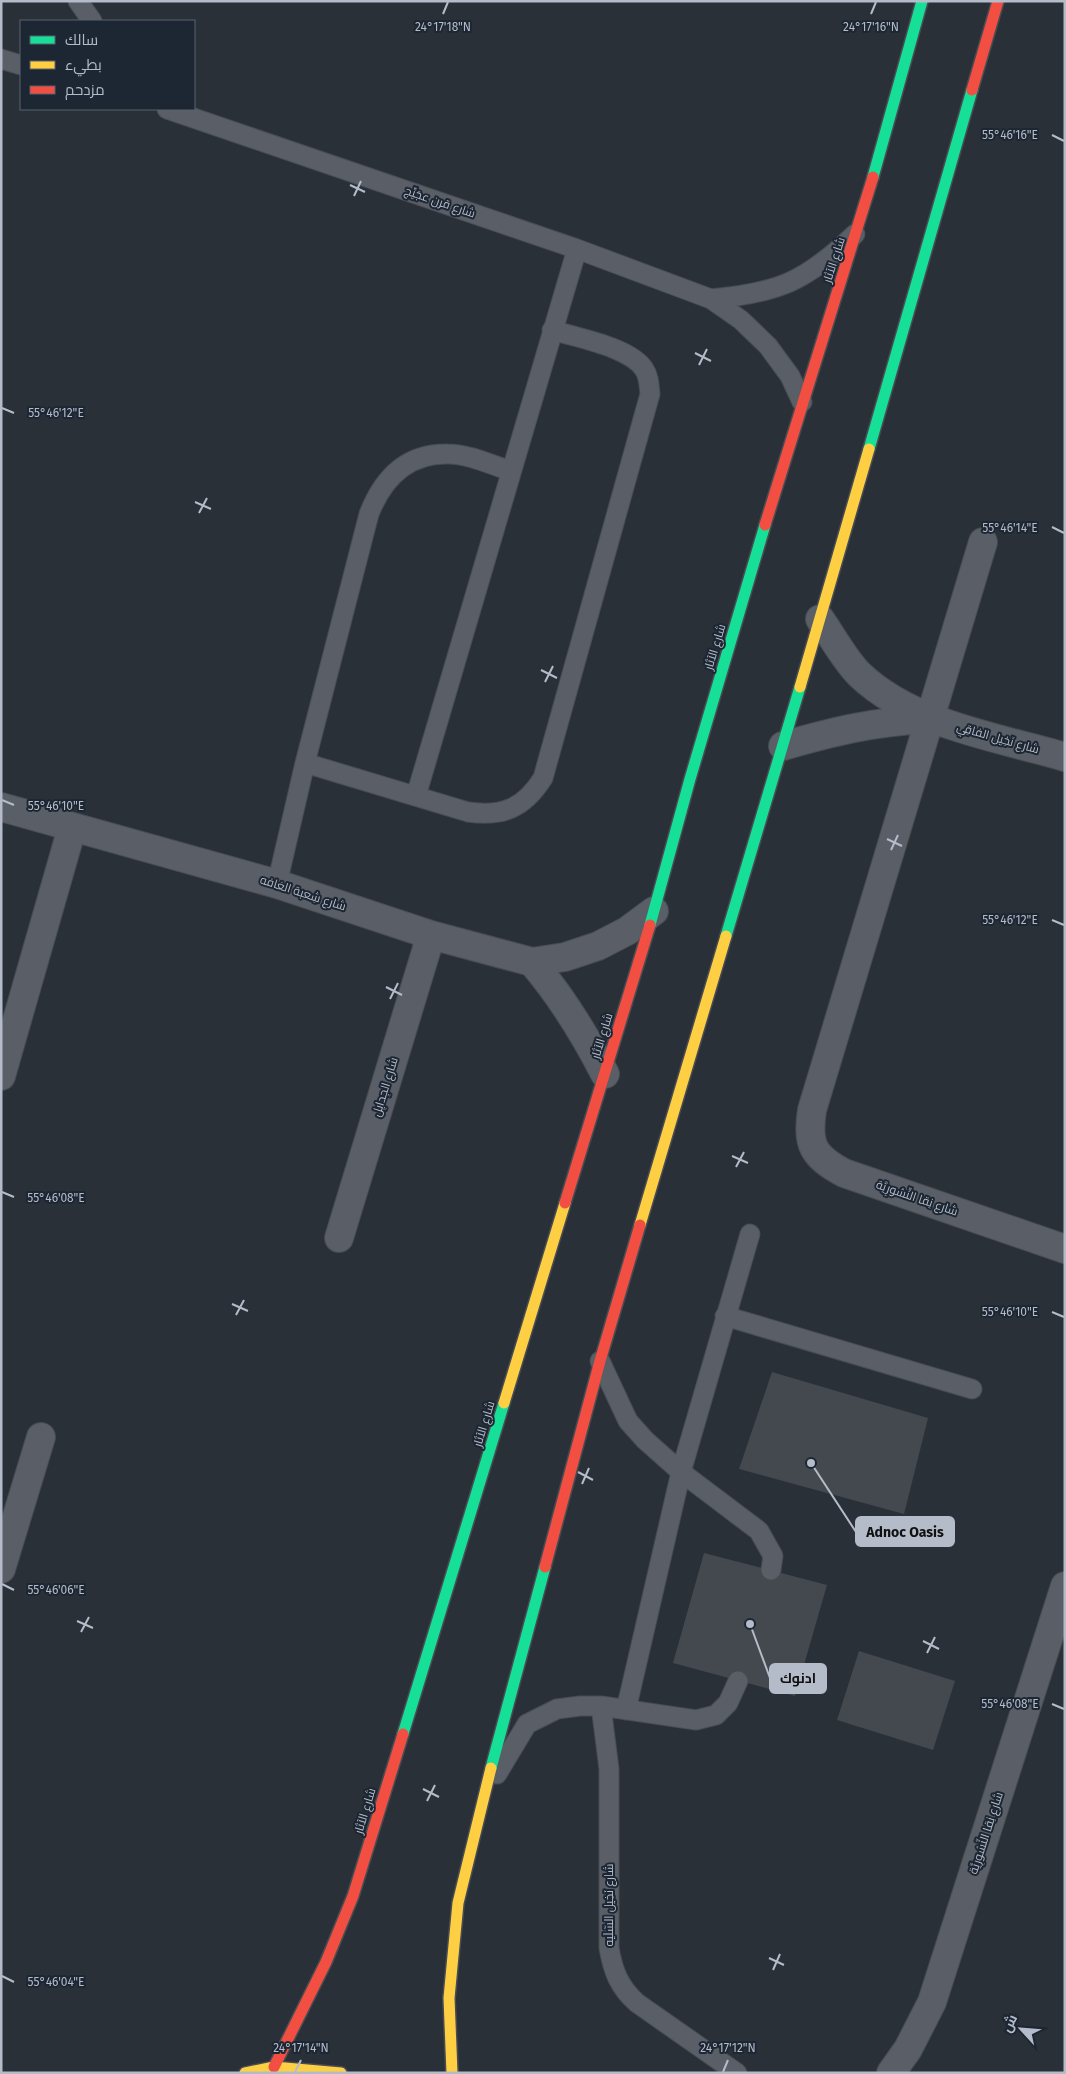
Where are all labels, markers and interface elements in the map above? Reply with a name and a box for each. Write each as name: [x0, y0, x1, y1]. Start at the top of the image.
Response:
legend: [20, 20, 195, 110]
text: 24°17'18"N: [415, 20, 471, 34]
text: 24°17'16"N: [843, 20, 899, 34]
text: سالك: [65, 31, 98, 49]
text: بطيء: [65, 56, 102, 77]
text: مزدحم: [65, 81, 105, 100]
text: 55°46'16"E: [982, 128, 1038, 142]
street label: شارع قرن عجَيِّج: [402, 183, 477, 222]
street label: شارع الآثار: [820, 235, 849, 286]
text: 55°46'12"E: [28, 406, 84, 420]
text: 55°46'14"E: [982, 521, 1038, 535]
street label: شارع الآثار: [701, 622, 730, 673]
street label: شارع نَخِيل الفاقِي: [954, 720, 1041, 759]
text: 55°46'10"E: [28, 799, 84, 813]
street label: شارع شِعبة الغافه: [258, 873, 348, 914]
text: 55°46'12"E: [982, 913, 1038, 927]
street label: شارع الآثار: [588, 1011, 617, 1062]
street label: شارع الجِدايِل: [369, 1056, 402, 1119]
street label: شارع نِقا النِّسُورِيَّة: [874, 1176, 960, 1220]
text: 55°46'08"E: [27, 1191, 85, 1205]
text: 55°46'10"E: [982, 1305, 1038, 1319]
street label: شارع الآثار: [470, 1399, 499, 1450]
callout: Adnoc Oasis: [856, 1517, 954, 1546]
text: Adnoc Oasis: [865, 1524, 944, 1541]
text: 55°46'06"E: [27, 1583, 85, 1597]
callout: ادنوك: [770, 1664, 826, 1693]
text: ادنوك: [780, 1670, 816, 1687]
text: 55°46'08"E: [981, 1697, 1039, 1711]
street label: شارع الآثار: [351, 1786, 380, 1837]
street label: شارع نِقا النِّسُورِيَّة: [965, 1790, 1007, 1876]
street label: شارع نَخِيل السّلَيه: [602, 1863, 617, 1946]
text: 55°46'04"E: [28, 1975, 84, 1989]
north arrow: [996, 2004, 1046, 2054]
text: ش: [998, 2012, 1021, 2035]
text: 24°17'14"N: [273, 2041, 329, 2055]
text: 24°17'12"N: [700, 2041, 756, 2055]

